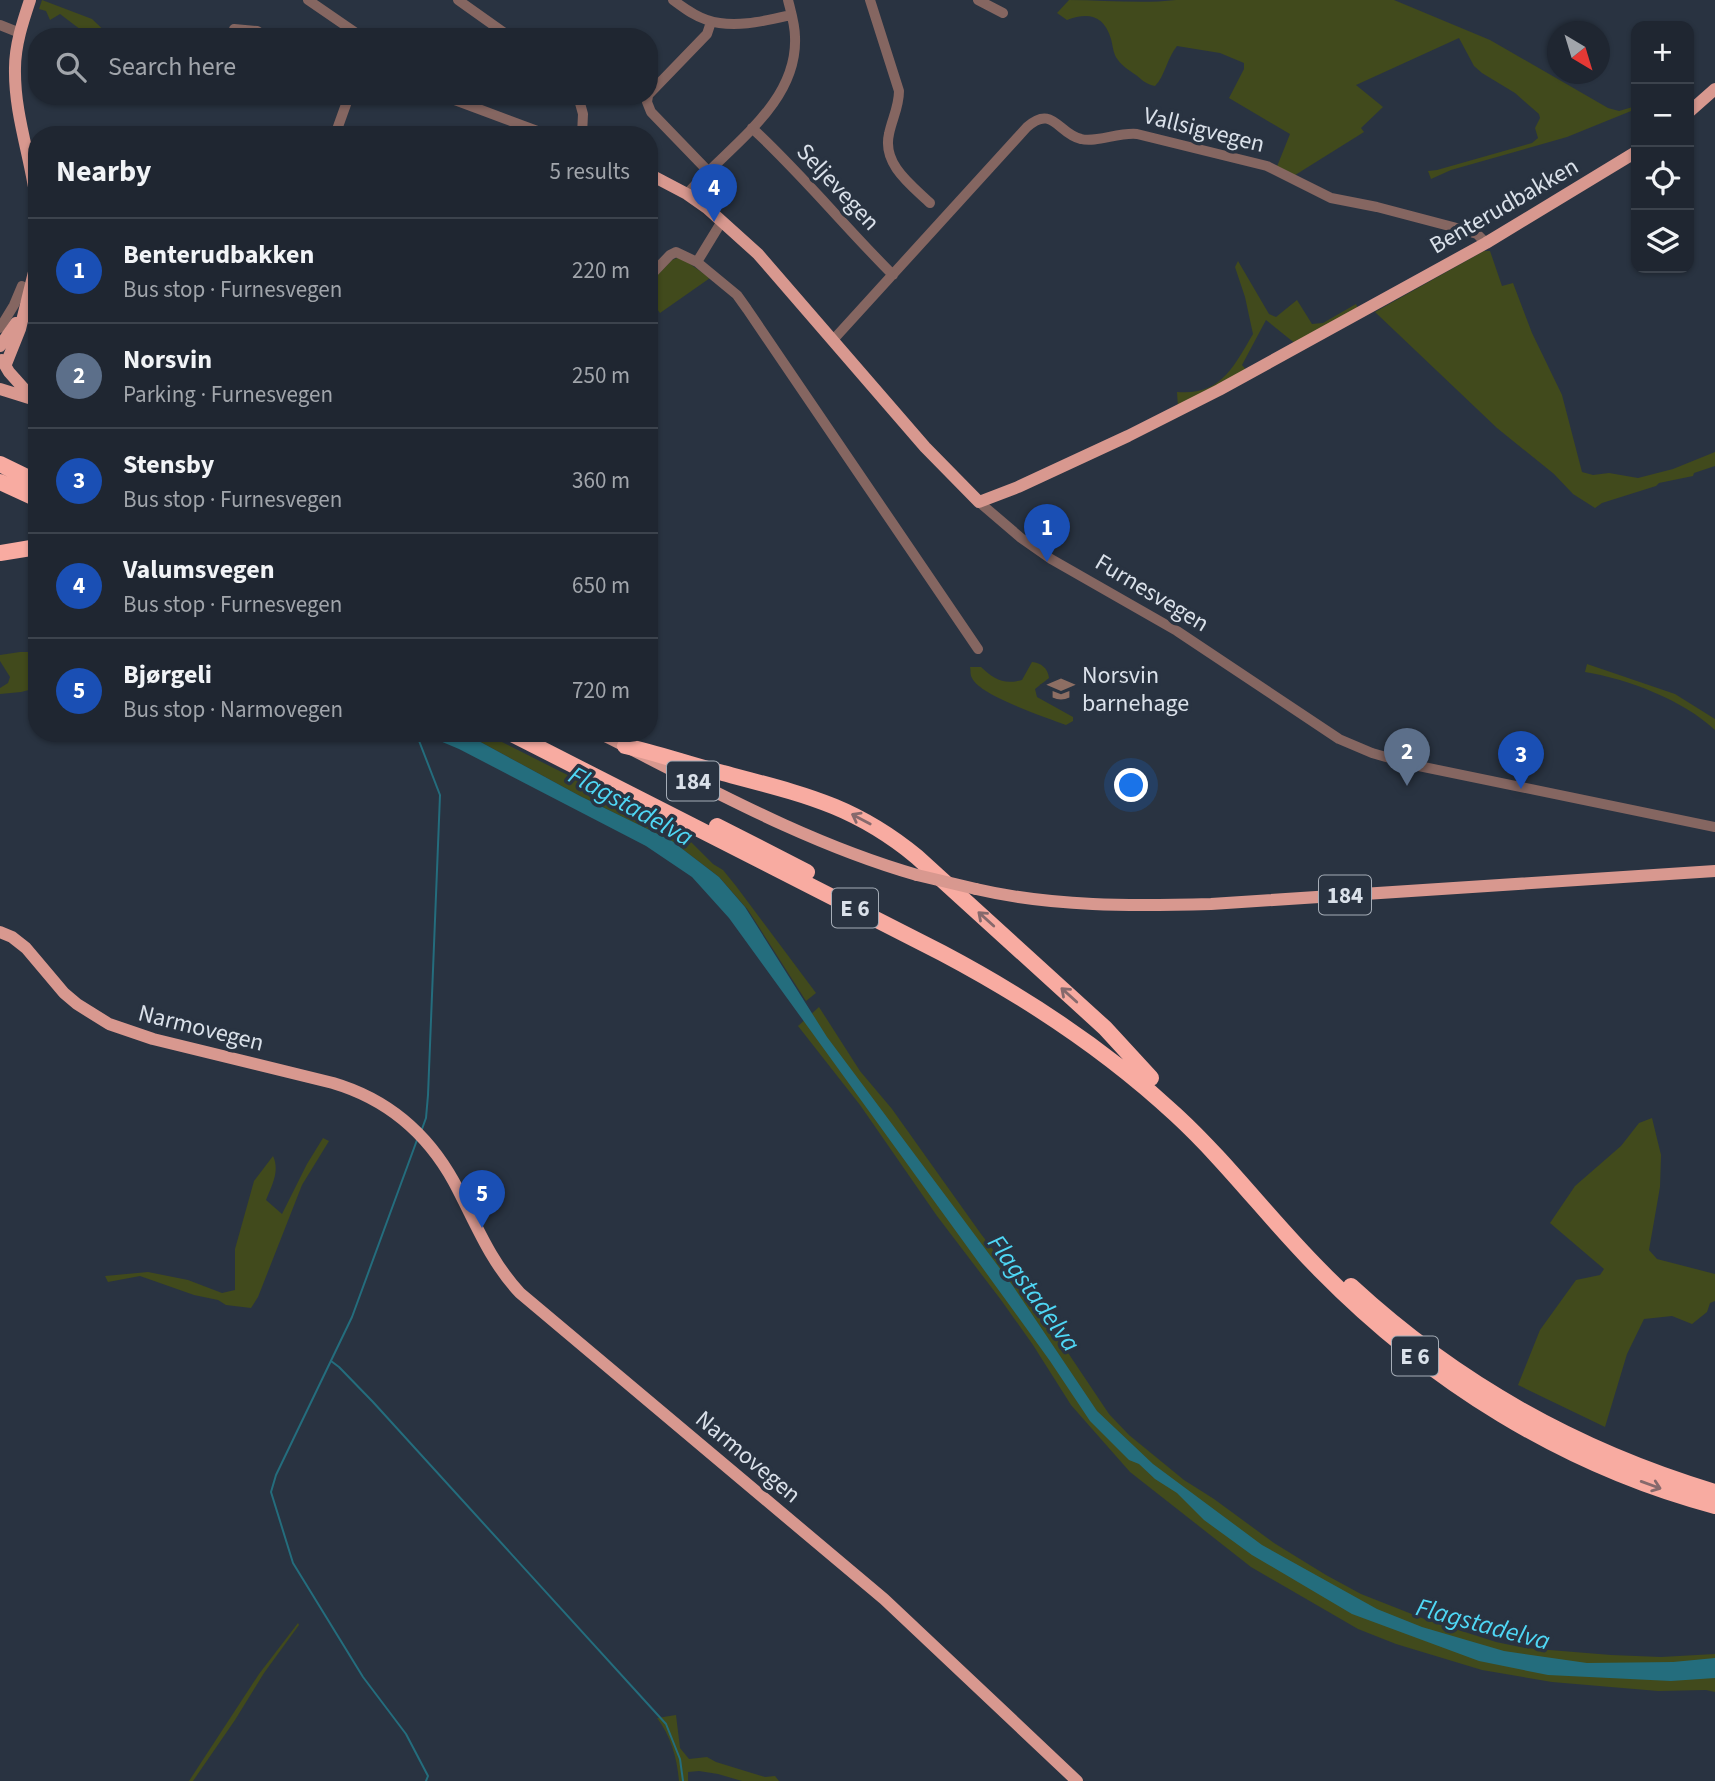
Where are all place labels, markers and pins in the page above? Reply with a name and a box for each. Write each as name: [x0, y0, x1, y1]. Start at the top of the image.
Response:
pin: 4: [691, 164, 737, 222]
pin: 1: [1024, 504, 1070, 562]
place label: Norsvin barnehage: [1082, 658, 1189, 721]
school or university icon: Norsvin barnehage: [1046, 674, 1076, 704]
pin: 2: [1384, 728, 1430, 786]
pin: 3: [1498, 731, 1544, 789]
pin: 5: [459, 1170, 505, 1228]

